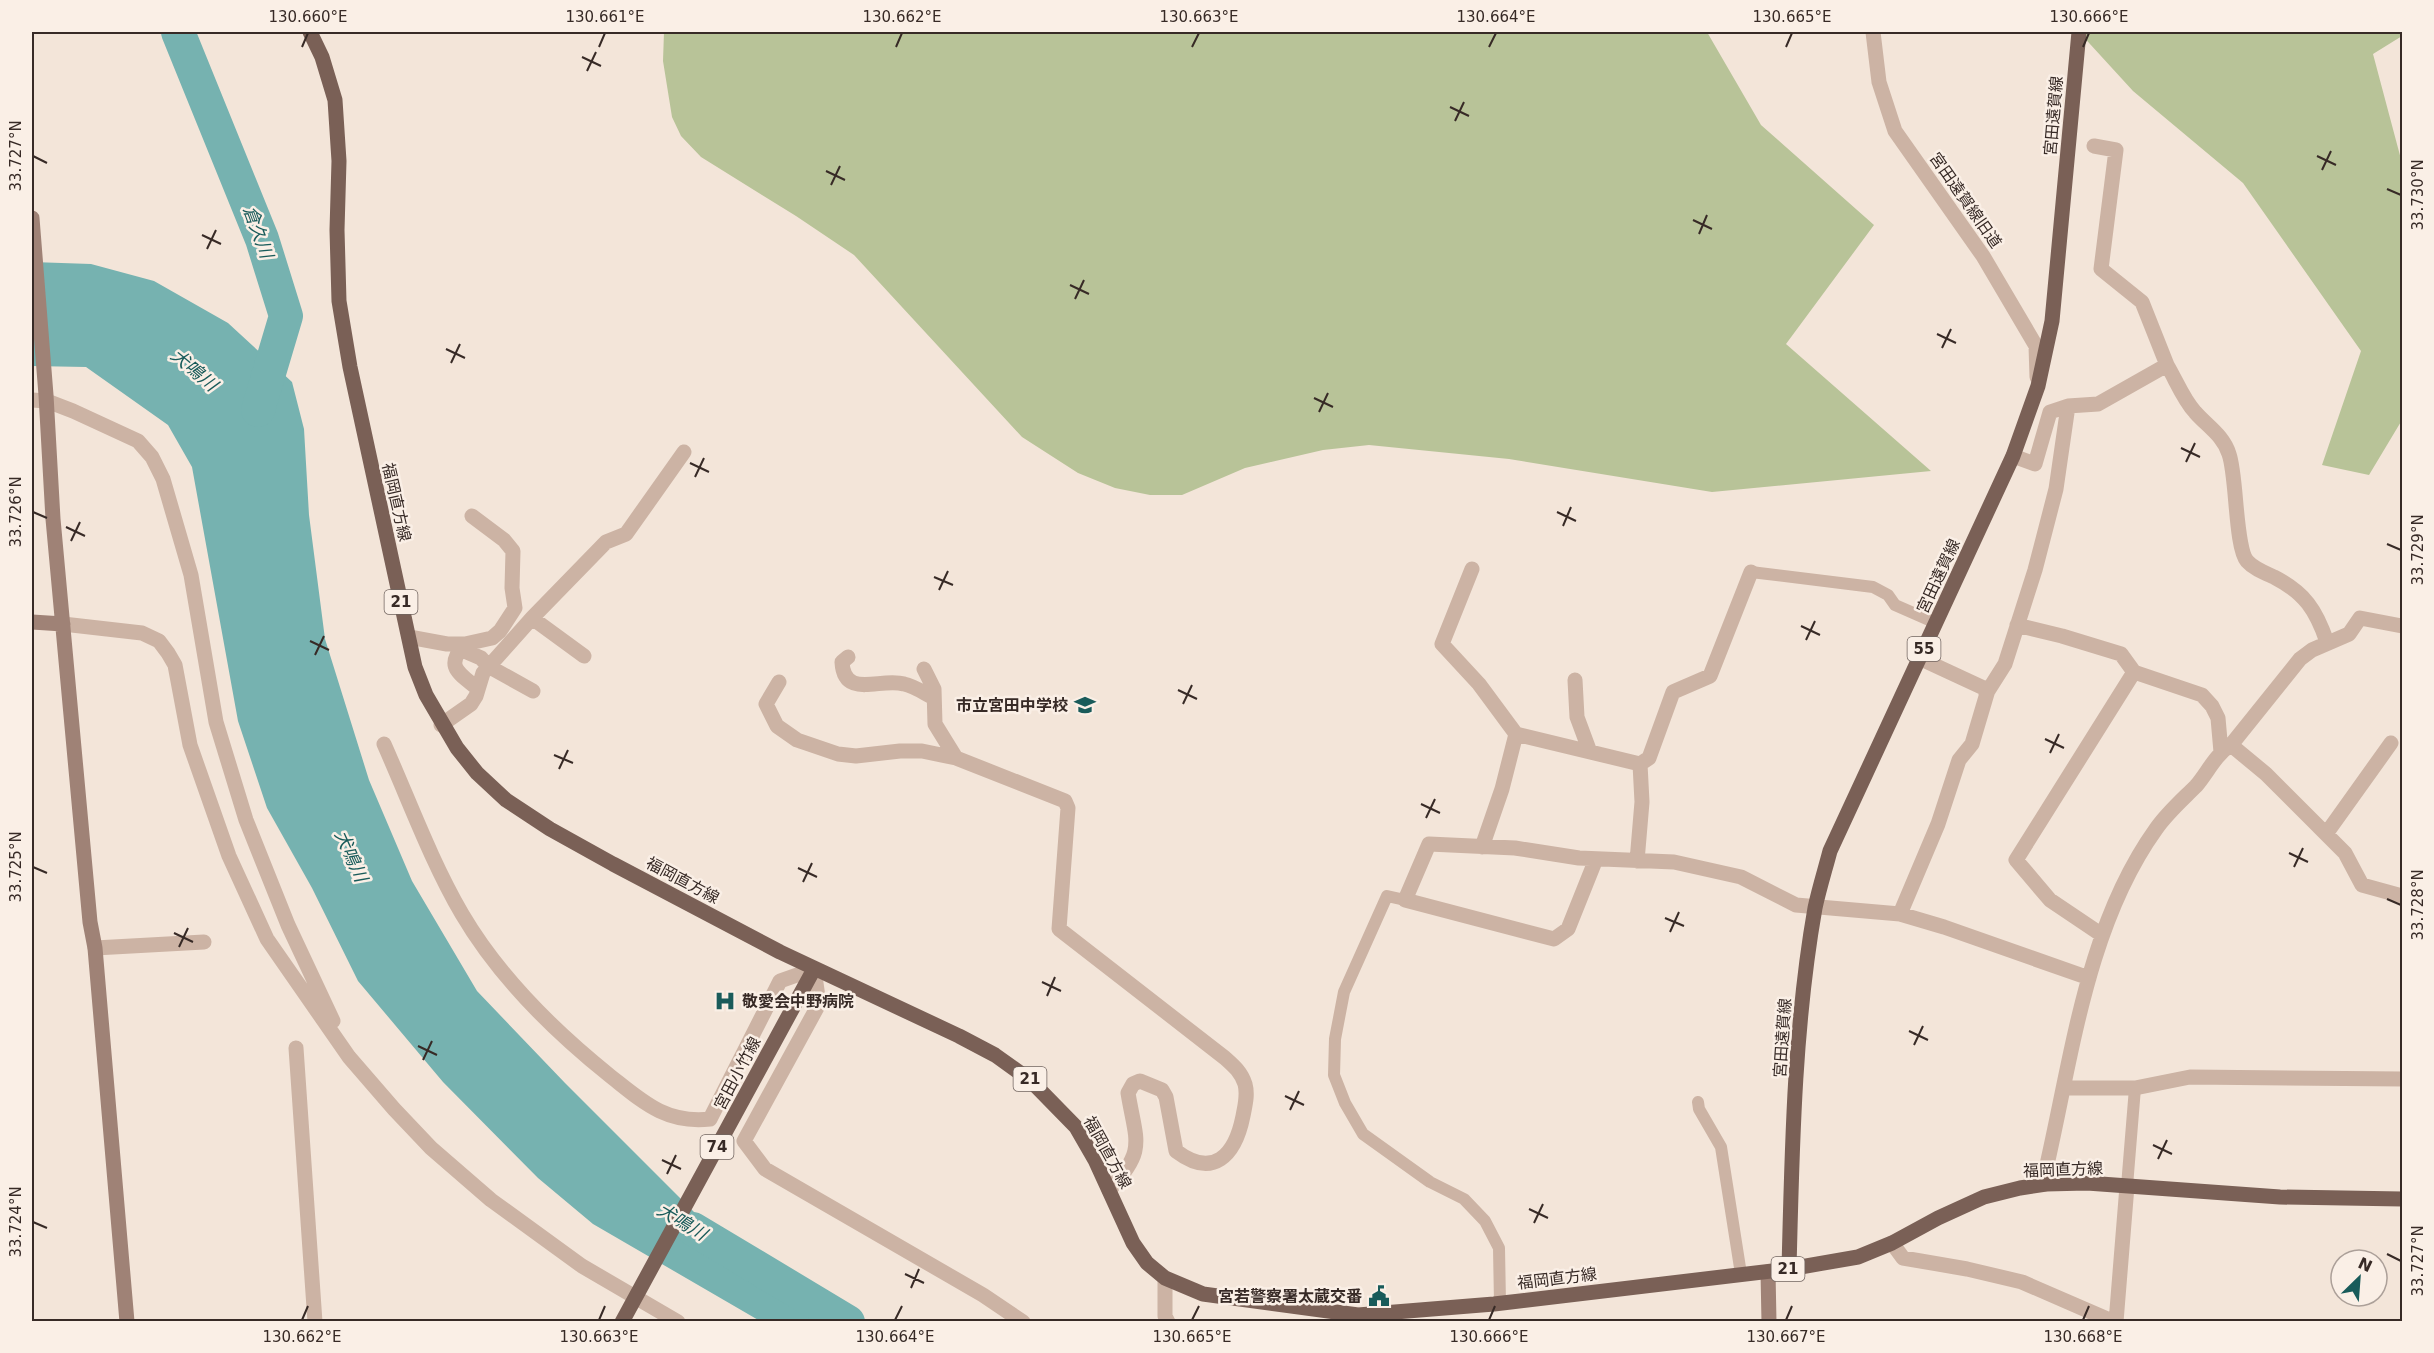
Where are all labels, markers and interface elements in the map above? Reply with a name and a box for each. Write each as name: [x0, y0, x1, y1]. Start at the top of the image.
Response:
text: 130.660°E: [268, 8, 348, 26]
text: 130.661°E: [565, 8, 645, 26]
text: 130.662°E: [862, 8, 942, 26]
text: 130.663°E: [1159, 8, 1239, 26]
text: 130.664°E: [1456, 8, 1536, 26]
text: 130.665°E: [1752, 8, 1832, 26]
text: 130.666°E: [2049, 8, 2129, 26]
street label: 宮田遠賀線: [2041, 75, 2066, 157]
text: 33.727°N: [7, 120, 25, 192]
street label: 宮田遠賀線旧道: [1926, 149, 2005, 252]
text: 33.730°N: [2409, 159, 2427, 231]
water label: 倉久川: [239, 203, 278, 263]
water label: 犬鳴川: [167, 344, 223, 396]
street label: 福岡直方線: [378, 461, 415, 543]
text: 33.726°N: [7, 476, 25, 548]
text: 33.729°N: [2409, 514, 2427, 586]
street label: 宮田遠賀線: [1913, 536, 1964, 616]
road number: 21: [384, 590, 418, 614]
road number: 55: [1908, 637, 1940, 661]
school or university icon: 市立宮田中学校: [1073, 693, 1097, 717]
place label: 市立宮田中学校: [956, 696, 1068, 715]
water label: 犬鳴川: [331, 827, 373, 887]
text: 33.725°N: [7, 831, 25, 903]
street label: 福岡直方線: [643, 853, 723, 908]
text: 33.728°N: [2409, 869, 2427, 941]
hospital icon: 敬愛会中野病院: [713, 989, 737, 1013]
place label: 敬愛会中野病院: [742, 992, 854, 1011]
street label: 宮田遠賀線: [1770, 997, 1795, 1079]
street label: 宮田小竹線: [710, 1033, 765, 1113]
road number: 21: [1014, 1067, 1046, 1091]
street label: 福岡直方線: [1080, 1113, 1135, 1192]
road number: 74: [700, 1135, 734, 1159]
street label: 福岡直方線: [2023, 1159, 2103, 1180]
text: 33.724°N: [7, 1186, 25, 1258]
water label: 犬鳴川: [654, 1199, 713, 1246]
text: 33.727°N: [2409, 1225, 2427, 1297]
north arrow: [2329, 1248, 2389, 1308]
text: N: [2355, 1253, 2375, 1276]
road number: 21: [1772, 1257, 1804, 1281]
street label: 福岡直方線: [1516, 1264, 1598, 1293]
public building icon: 宮若警察署太蔵交番: [1367, 1284, 1391, 1308]
place label: 宮若警察署太蔵交番: [1218, 1287, 1362, 1306]
text: 130.662°E: [262, 1328, 342, 1346]
text: 130.663°E: [559, 1328, 639, 1346]
text: 130.664°E: [855, 1328, 935, 1346]
text: 130.665°E: [1152, 1328, 1232, 1346]
text: 130.666°E: [1449, 1328, 1529, 1346]
text: 130.667°E: [1746, 1328, 1826, 1346]
text: 130.668°E: [2043, 1328, 2123, 1346]

